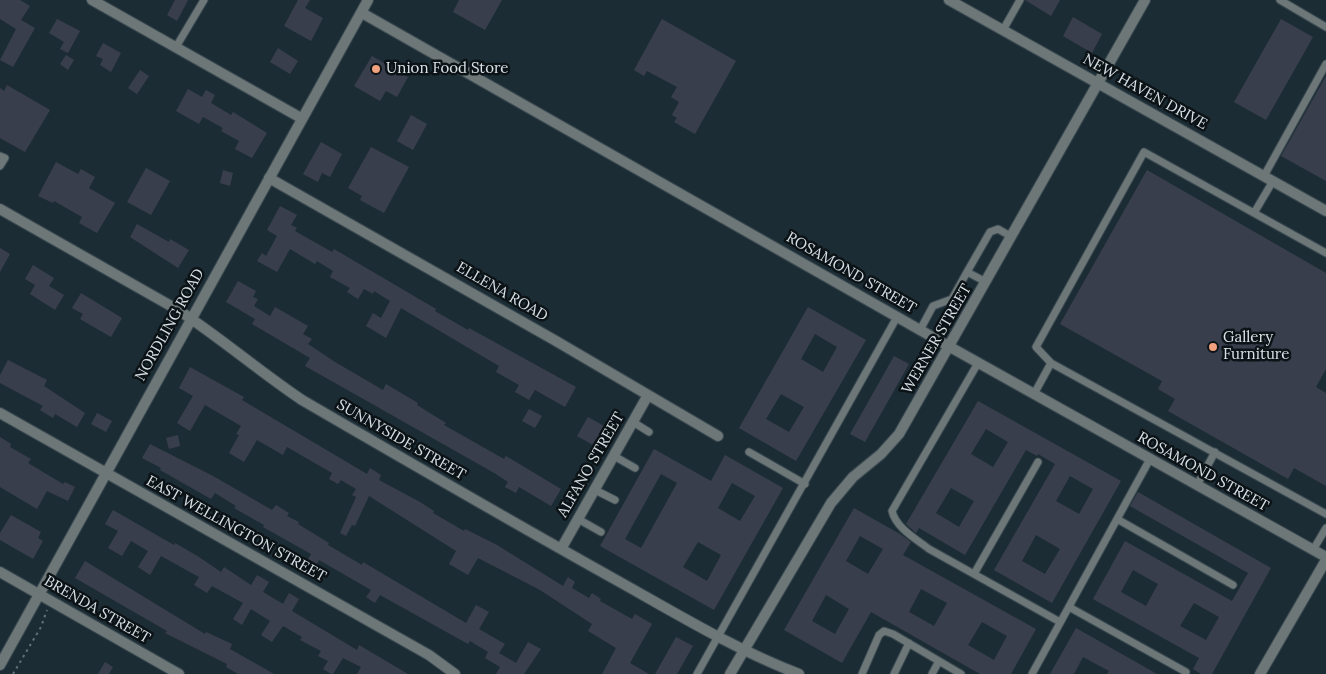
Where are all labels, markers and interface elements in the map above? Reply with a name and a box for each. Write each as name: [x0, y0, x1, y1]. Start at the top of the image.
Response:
street label: NEW HAVEN DRIVE: [1080, 50, 1210, 134]
place label: Union Food Store: [386, 60, 508, 78]
marker: Union Food Store: [370, 63, 382, 75]
street label: ROSAMOND STREET: [783, 228, 919, 318]
street label: ELLENA ROAD: [453, 259, 551, 325]
street label: NORDLING ROAD: [132, 266, 208, 384]
street label: WERNER STREET: [898, 281, 976, 397]
place label: Gallery Furniture: [1223, 329, 1289, 364]
marker: Gallery Furniture: [1207, 341, 1219, 353]
street label: SUNNYSIDE STREET: [333, 396, 469, 484]
street label: ALFANO STREET: [554, 409, 628, 521]
street label: ROSAMOND STREET: [1134, 428, 1272, 516]
street label: EAST WELLINGTON STREET: [143, 472, 329, 586]
street label: BRENDA STREET: [41, 572, 153, 648]

